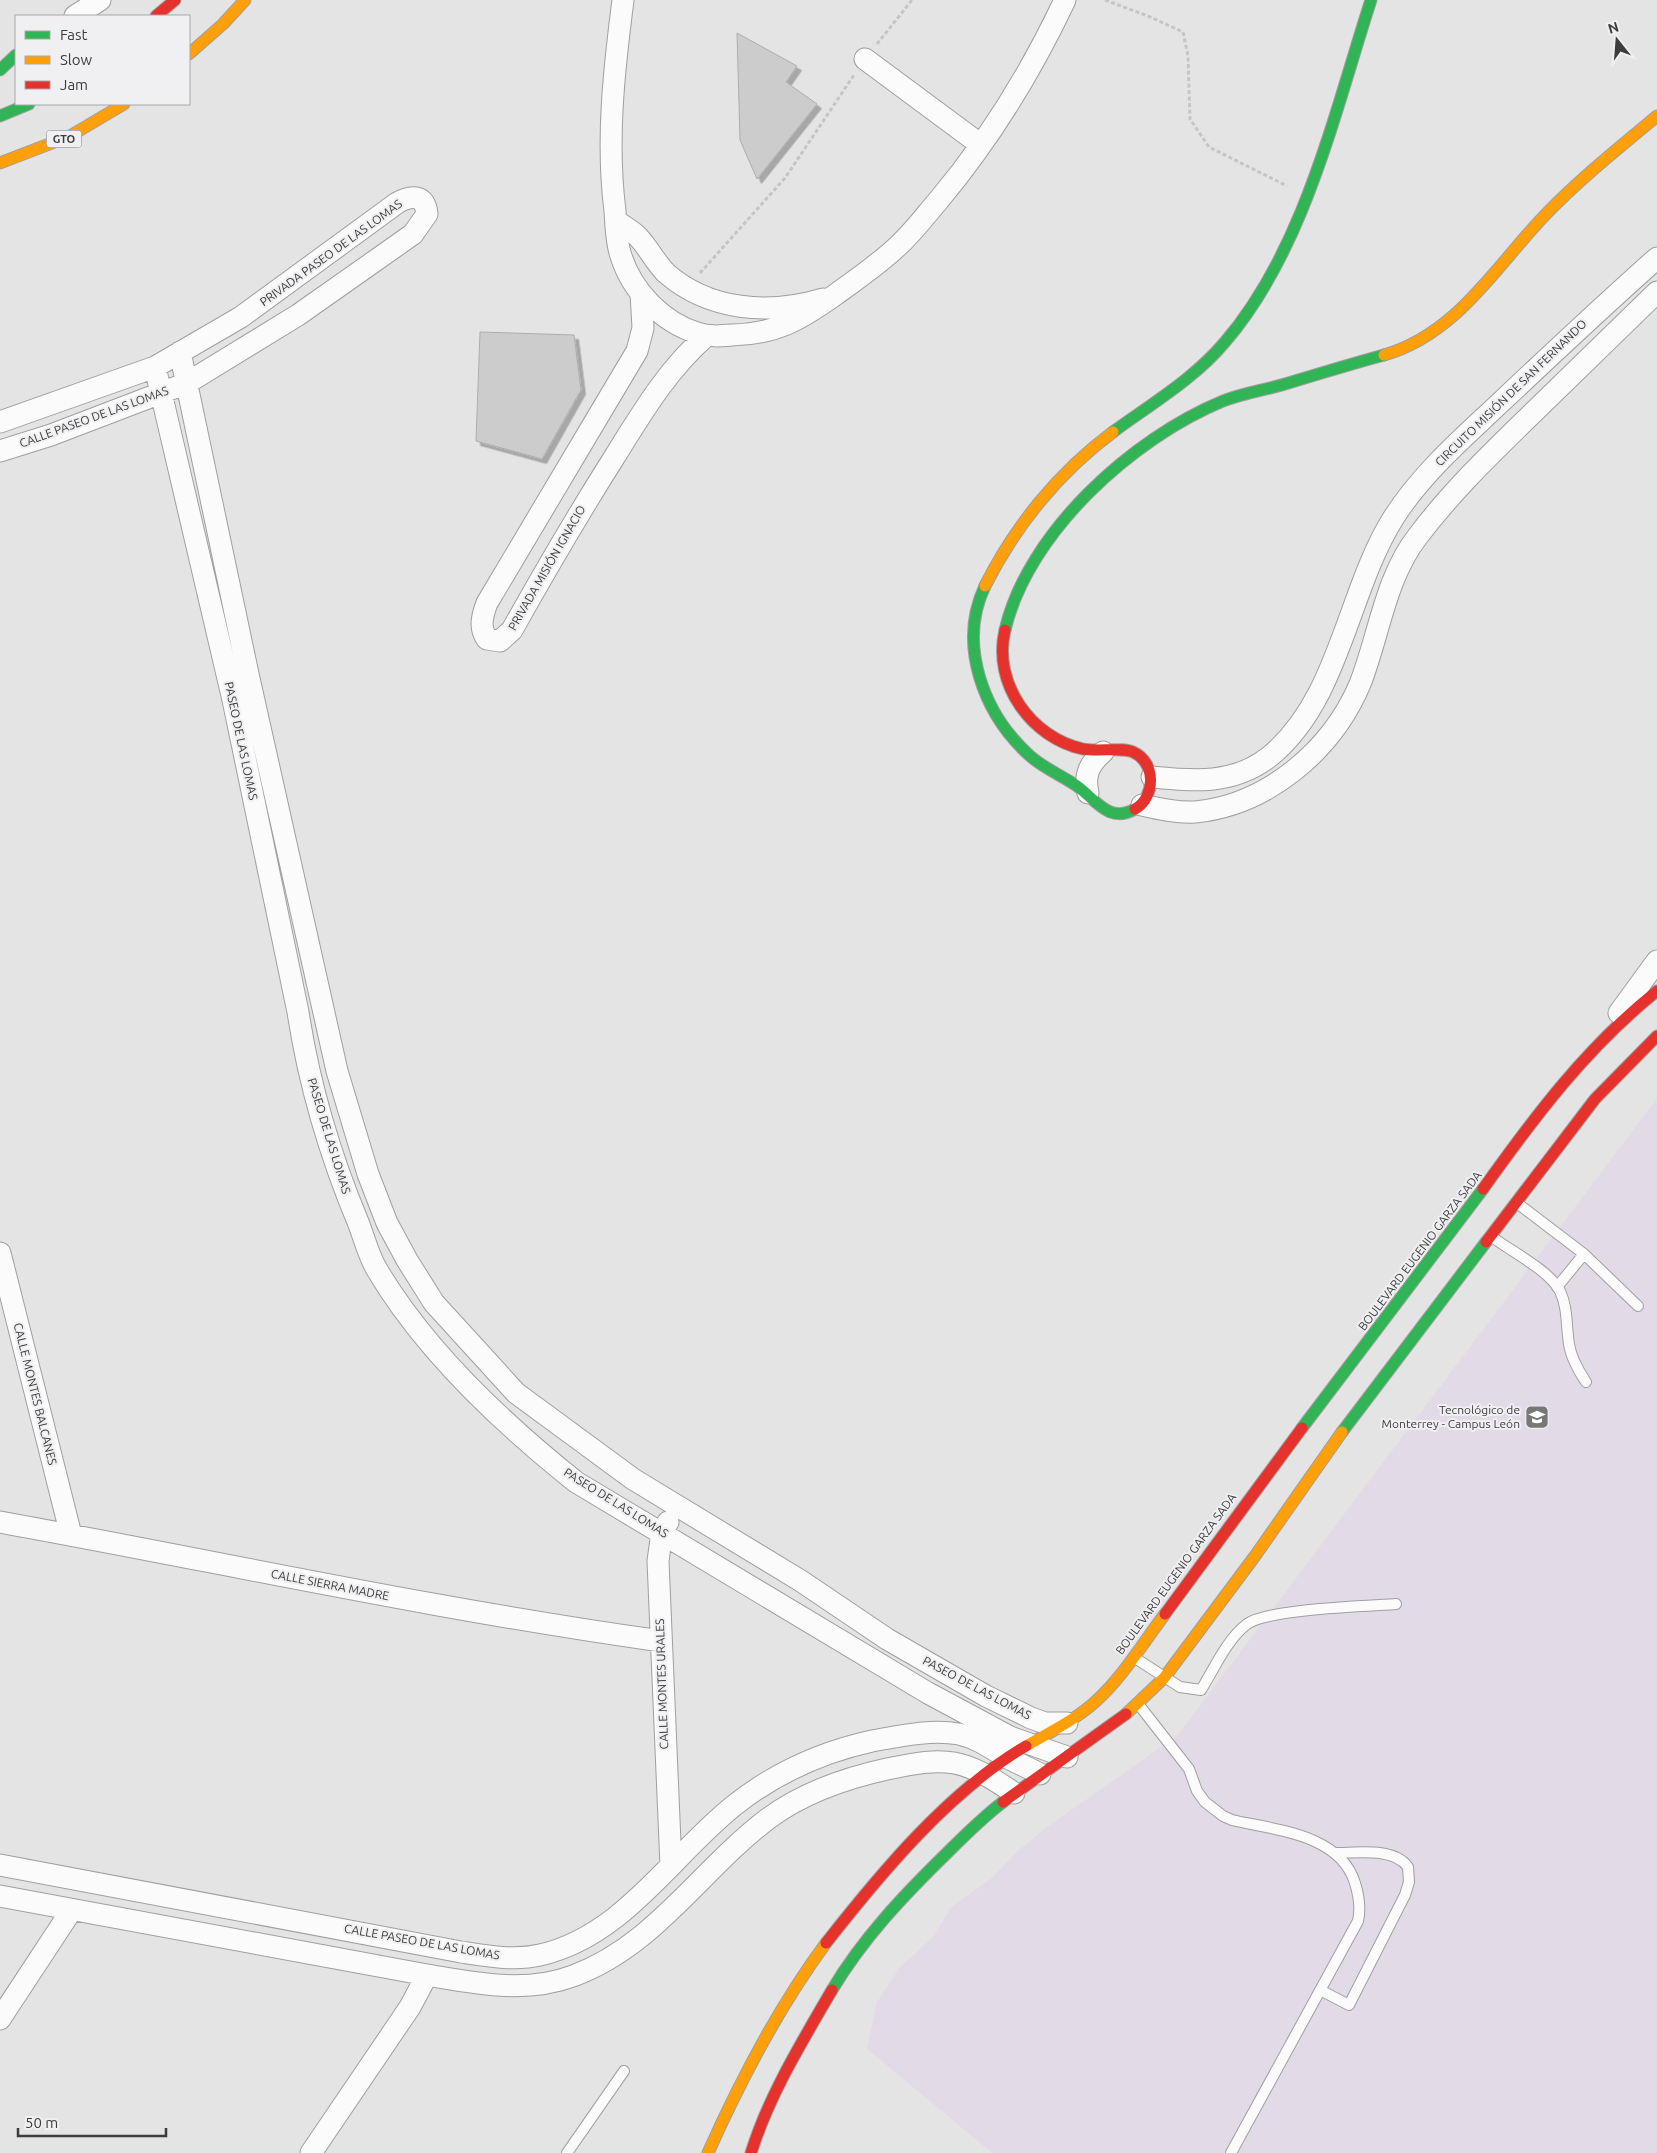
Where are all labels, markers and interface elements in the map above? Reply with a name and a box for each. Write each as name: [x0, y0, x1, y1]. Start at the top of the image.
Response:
legend: [15, 15, 190, 105]
north arrow: [1592, 15, 1642, 65]
text: N: [1606, 18, 1621, 37]
text: Fast: [60, 26, 88, 43]
text: Slow: [60, 51, 93, 68]
text: Jam: [60, 76, 88, 93]
road number: GTO: [46, 130, 82, 148]
street label: PRIVADA PASEO DE LAS LOMAS: [257, 197, 404, 308]
street label: CIRCUITO MISIÓN DE SAN FERNANDO: [1432, 317, 1589, 469]
street label: CALLE PASEO DE LAS LOMAS: [17, 383, 170, 450]
street label: PRIVADA MISIÓN IGNACIO: [505, 503, 588, 632]
street label: PASEO DE LAS LOMAS: [223, 681, 260, 801]
street label: PASEO DE LAS LOMAS: [306, 1076, 353, 1195]
street label: BOULEVARD EUGENIO GARZA SADA: [1355, 1168, 1484, 1333]
street label: CALLE MONTES BALCANES: [12, 1321, 59, 1466]
place label: Tecnológico de Monterrey - Campus León: [1382, 1403, 1520, 1430]
school or university icon: Tecnológico de Monterrey - Campus León: [1524, 1404, 1550, 1430]
street label: PASEO DE LAS LOMAS: [562, 1465, 671, 1540]
street label: BOULEVARD EUGENIO GARZA SADA: [1113, 1490, 1239, 1657]
street label: CALLE SIERRA MADRE: [270, 1567, 390, 1602]
street label: CALLE MONTES URALES: [653, 1618, 670, 1750]
street label: PASEO DE LAS LOMAS: [921, 1653, 1034, 1722]
street label: CALLE PASEO DE LAS LOMAS: [343, 1921, 501, 1962]
scale bar: [18, 2106, 165, 2138]
text: 50 m: [25, 2114, 58, 2131]

